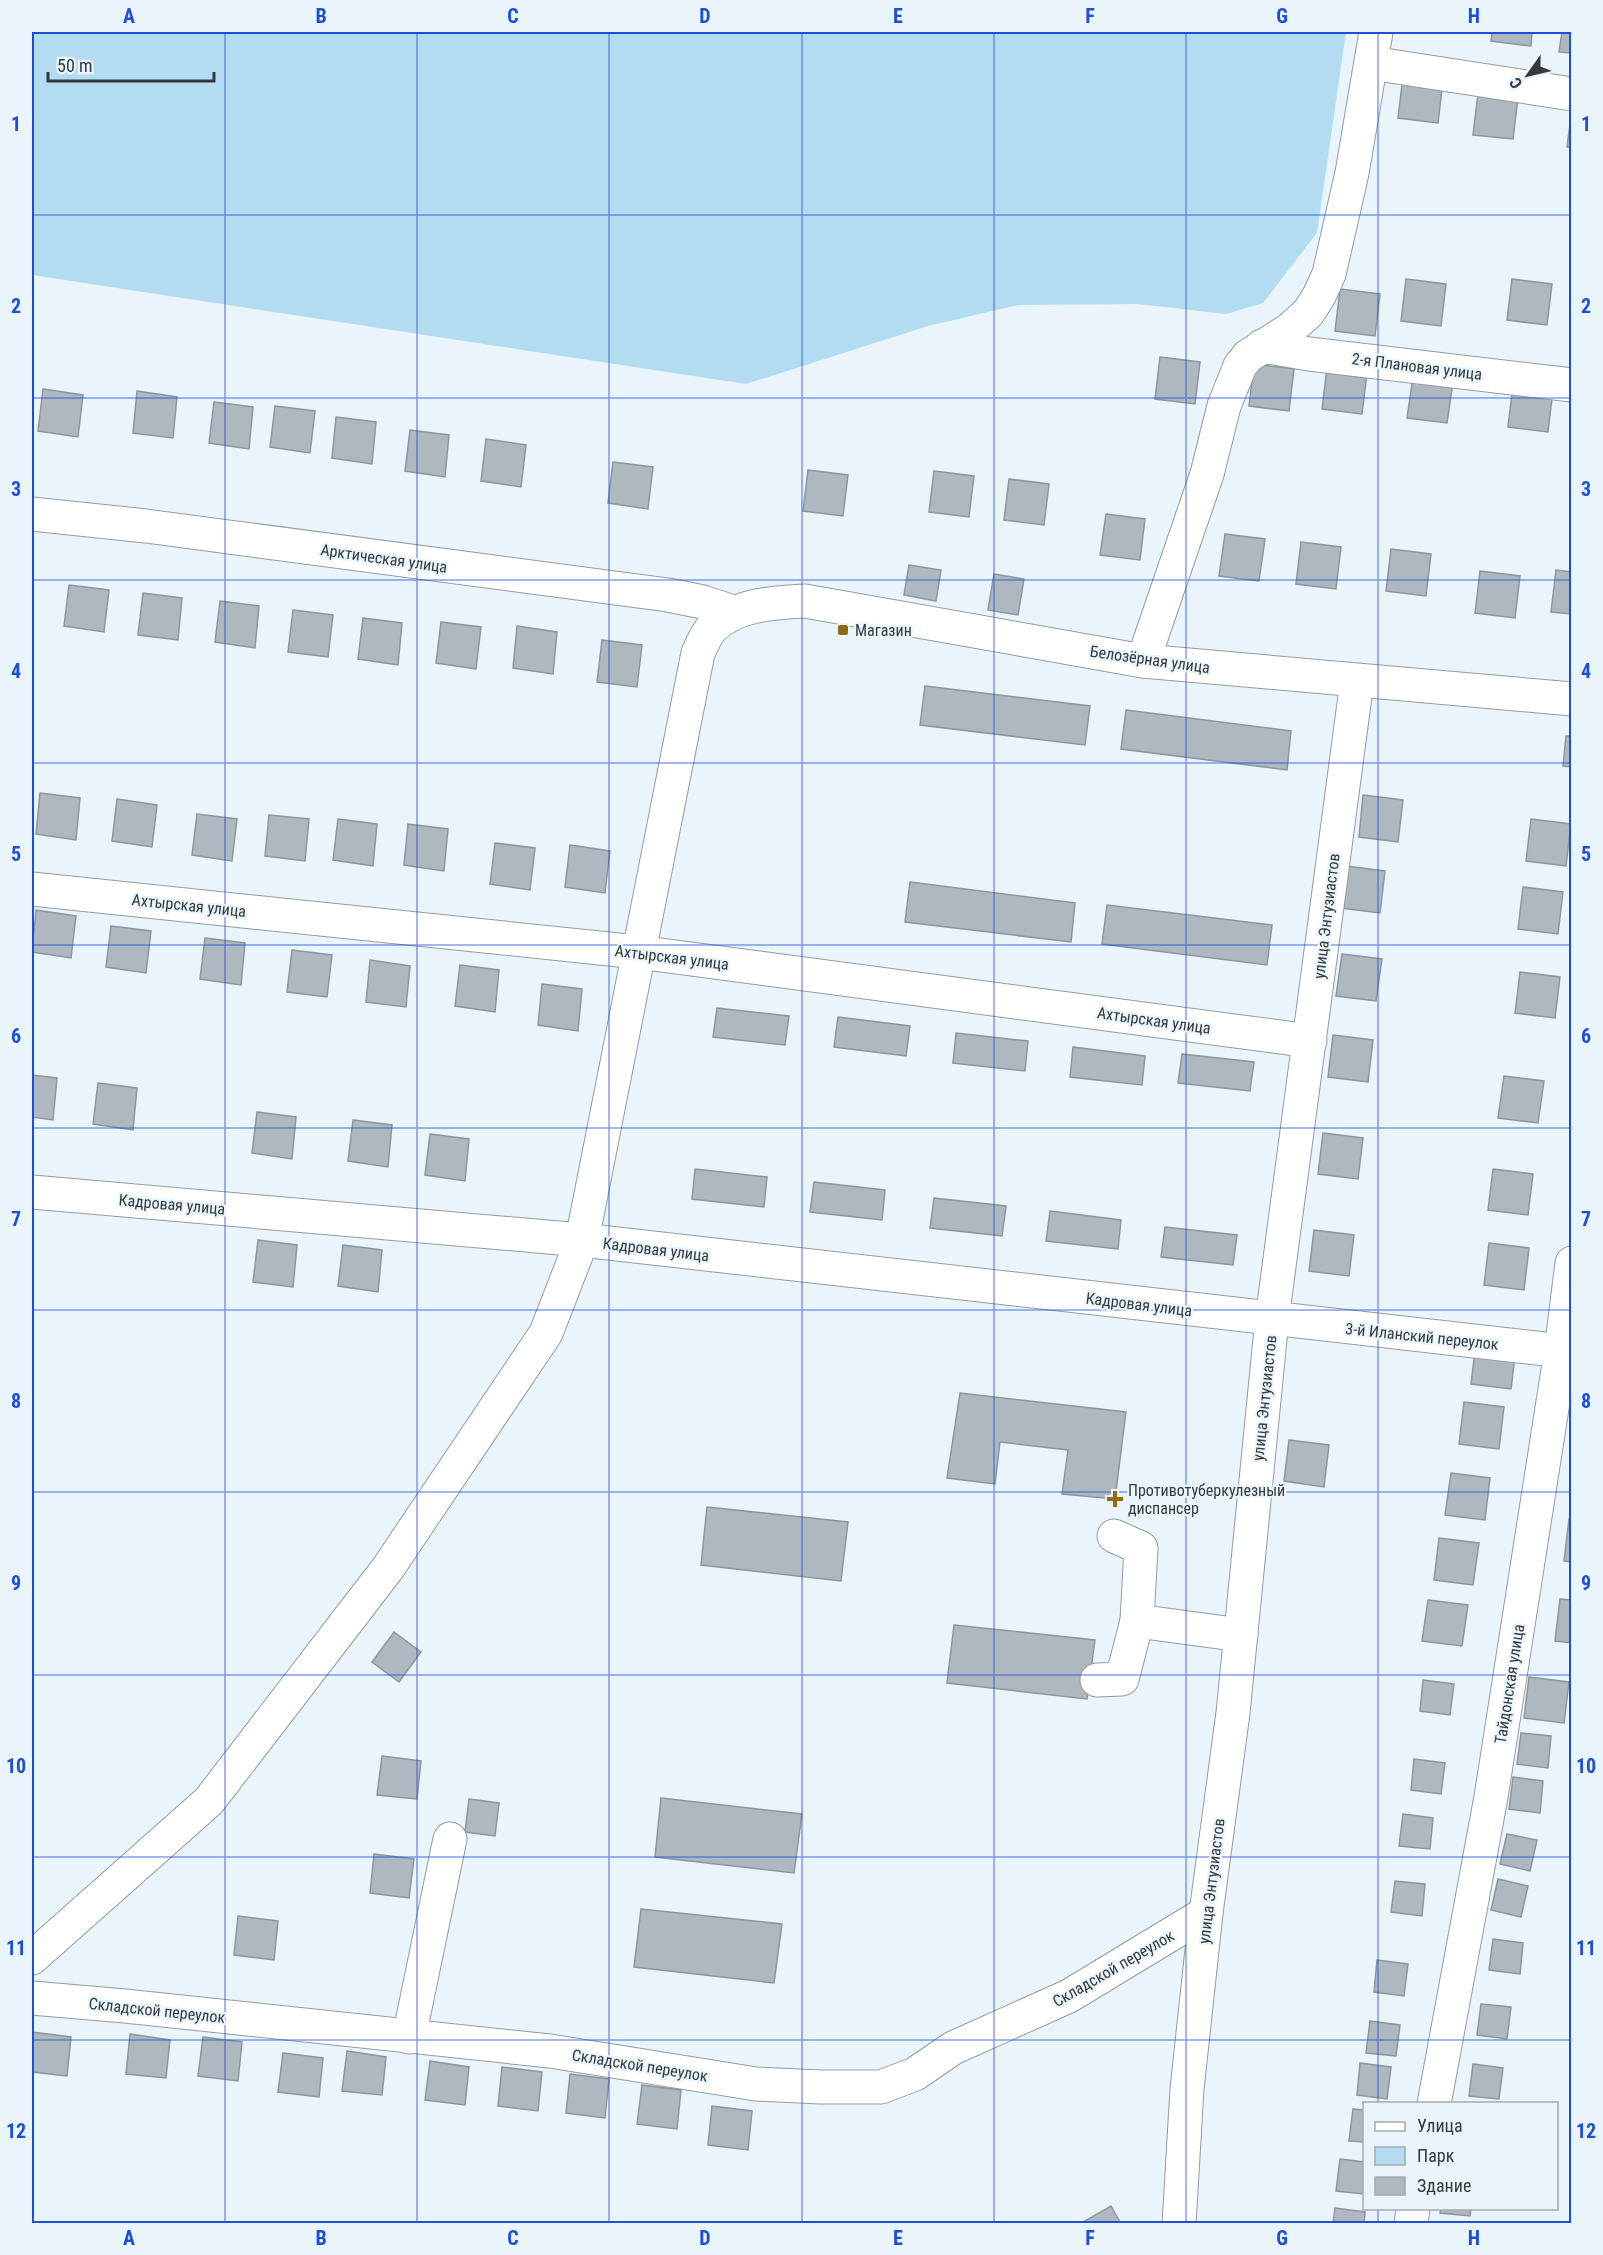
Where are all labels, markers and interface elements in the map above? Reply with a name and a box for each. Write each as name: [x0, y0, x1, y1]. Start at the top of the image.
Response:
text: A: [123, 4, 135, 28]
text: B: [315, 4, 327, 28]
text: C: [507, 4, 519, 28]
text: D: [699, 4, 711, 28]
text: E: [893, 4, 903, 28]
text: F: [1085, 4, 1095, 28]
text: G: [1276, 4, 1288, 28]
text: H: [1468, 4, 1480, 28]
scale bar: [48, 45, 214, 83]
north arrow: [1498, 45, 1558, 105]
text: 50 m: [57, 55, 92, 76]
text: С: [1506, 74, 1526, 92]
text: 1: [11, 112, 21, 136]
text: 1: [1581, 112, 1591, 136]
text: 2: [11, 294, 21, 318]
text: 2: [1581, 294, 1591, 318]
street label: 2-я Плановая улица: [1351, 349, 1483, 384]
text: 3: [11, 477, 21, 501]
text: 3: [1581, 477, 1591, 501]
street label: Арктическая улица: [319, 540, 449, 577]
place label: Магазин: [855, 621, 912, 640]
marker: Магазин: [836, 623, 850, 637]
street label: Белозёрная улица: [1089, 642, 1211, 677]
text: 4: [11, 659, 21, 683]
text: 4: [1581, 659, 1591, 683]
text: 5: [11, 842, 21, 866]
text: 5: [1581, 842, 1591, 866]
street label: улица Энтузиастов: [1309, 852, 1344, 980]
street label: Ахтырская улица: [131, 890, 247, 921]
street label: Ахтырская улица: [614, 941, 730, 974]
street label: Ахтырская улица: [1096, 1003, 1212, 1038]
text: 6: [11, 1024, 21, 1048]
text: 6: [1581, 1024, 1591, 1048]
street label: Кадровая улица: [118, 1190, 226, 1219]
text: 7: [11, 1207, 21, 1231]
text: 7: [1581, 1207, 1591, 1231]
street label: Кадровая улица: [602, 1234, 710, 1265]
street label: Кадровая улица: [1085, 1289, 1193, 1320]
street label: 3-й Иланский переулок: [1344, 1319, 1500, 1354]
street label: улица Энтузиастов: [1248, 1334, 1281, 1462]
text: 8: [11, 1389, 21, 1413]
text: 8: [1581, 1389, 1591, 1413]
place label: Противотуберкулезный диспансер: [1128, 1481, 1285, 1518]
marker: Противотуберкулезный диспансер: [1106, 1490, 1124, 1508]
text: 9: [11, 1571, 21, 1595]
text: 9: [1581, 1571, 1591, 1595]
street label: Тайдонская улица: [1491, 1623, 1528, 1745]
text: 10: [6, 1754, 26, 1778]
text: 10: [1576, 1754, 1596, 1778]
street label: улица Энтузиастов: [1194, 1817, 1229, 1945]
street label: Складской переулок: [1049, 1926, 1178, 2011]
text: 11: [6, 1936, 26, 1960]
text: 11: [1576, 1936, 1596, 1960]
street label: Складской переулок: [88, 1994, 226, 2027]
street label: Складской переулок: [571, 2045, 709, 2086]
legend: [1363, 2102, 1558, 2210]
text: Улица: [1417, 2115, 1463, 2136]
text: 12: [6, 2119, 26, 2143]
text: 12: [1576, 2119, 1596, 2143]
text: Парк: [1417, 2145, 1455, 2166]
text: Здание: [1417, 2175, 1471, 2196]
text: A: [123, 2226, 135, 2250]
text: B: [315, 2226, 327, 2250]
text: C: [507, 2226, 519, 2250]
text: D: [699, 2226, 711, 2250]
text: E: [893, 2226, 903, 2250]
text: F: [1085, 2226, 1095, 2250]
text: G: [1276, 2226, 1288, 2250]
text: H: [1468, 2226, 1480, 2250]

